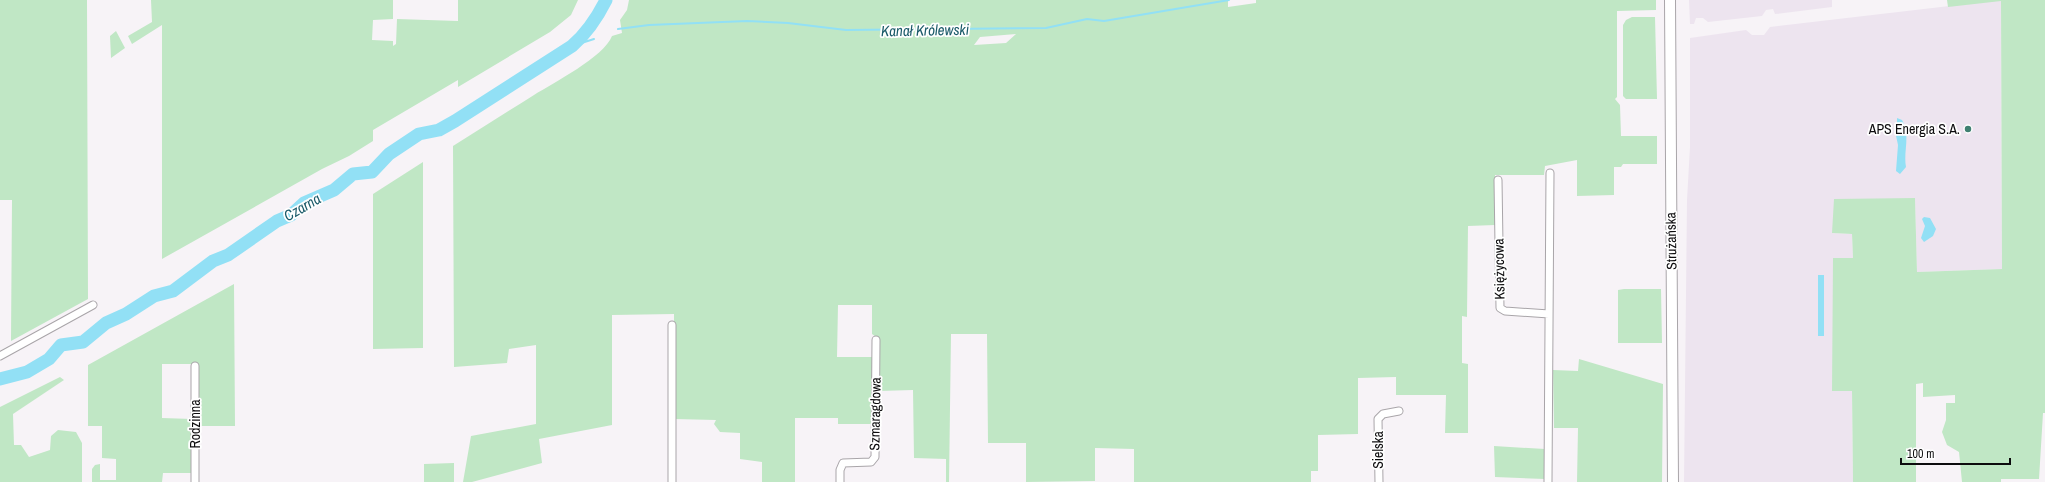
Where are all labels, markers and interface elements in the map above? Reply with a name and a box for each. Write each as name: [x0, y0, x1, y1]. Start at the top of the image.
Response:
water label: Kanał Królewski: [881, 19, 970, 41]
place label: APS Energia S.A.: [1868, 120, 1960, 138]
marker: APS Energia S.A.: [1963, 124, 1973, 134]
water label: Czarna: [280, 188, 325, 226]
street label: Strużańska: [1661, 212, 1680, 270]
street label: Księżycowa: [1489, 238, 1509, 300]
street label: Szmaragdowa: [865, 377, 885, 451]
street label: Rodzinna: [186, 399, 204, 449]
street label: Sielska: [1369, 431, 1387, 469]
scale bar: [1901, 440, 2010, 466]
text: 100 m: [1907, 446, 1934, 462]

